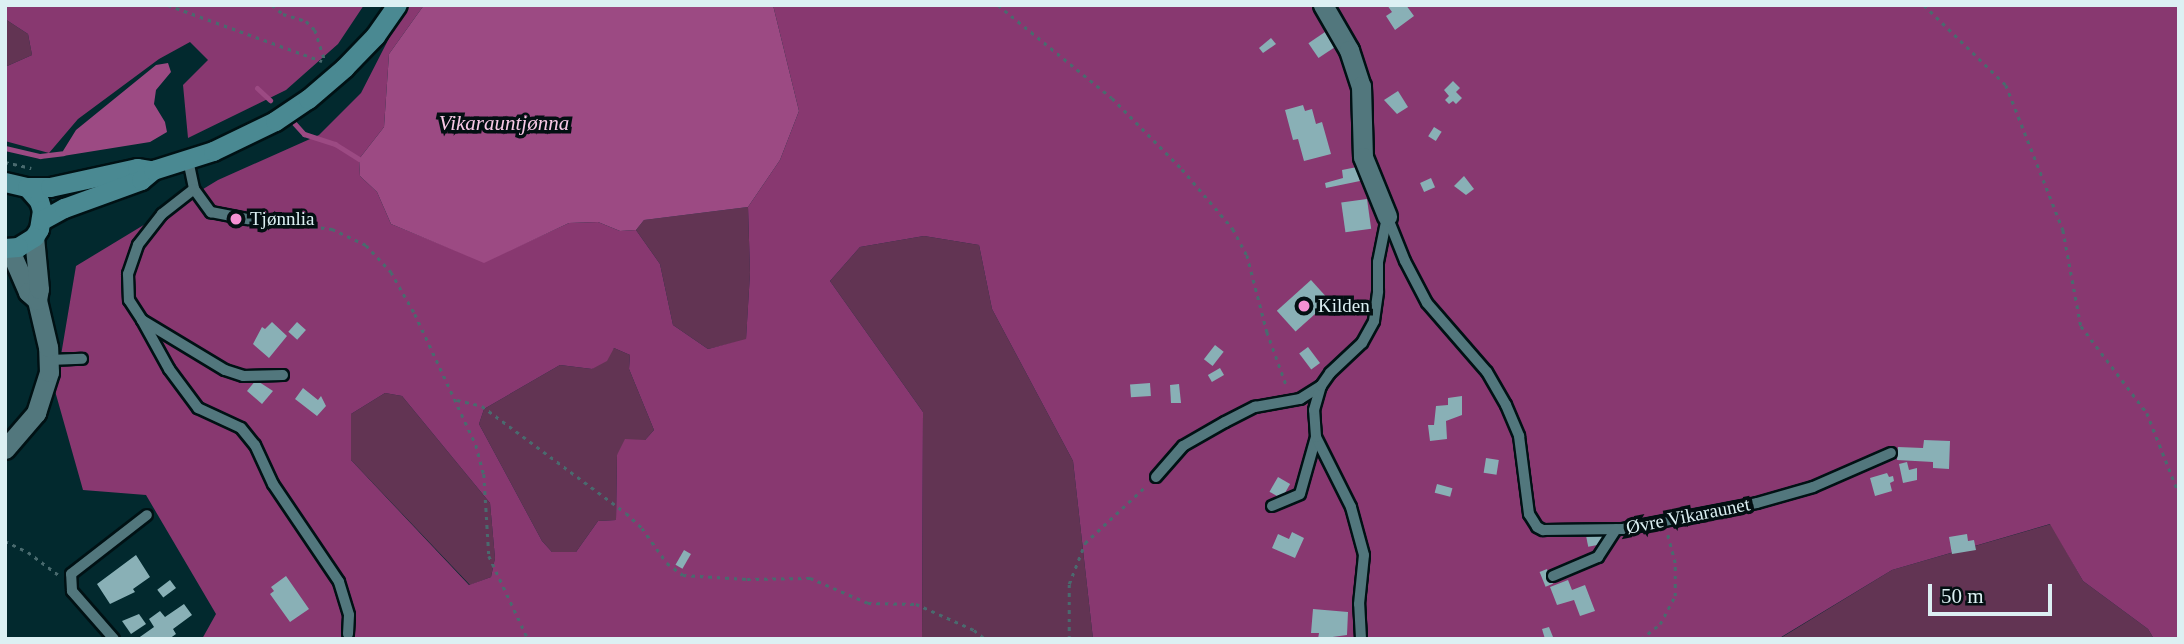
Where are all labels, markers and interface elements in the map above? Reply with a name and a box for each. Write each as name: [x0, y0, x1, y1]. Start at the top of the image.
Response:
water label: Vikarauntjønna: [439, 110, 569, 136]
place label: Tjønnlia: [250, 208, 314, 230]
marker: Tjønnlia: [228, 211, 244, 227]
place label: Kilden: [1318, 295, 1370, 317]
marker: Kilden: [1296, 298, 1312, 314]
street label: Øvre Vikaraunet: [1624, 493, 1752, 539]
scale bar: [1932, 570, 2056, 614]
text: 50 m: [1941, 584, 1984, 608]

